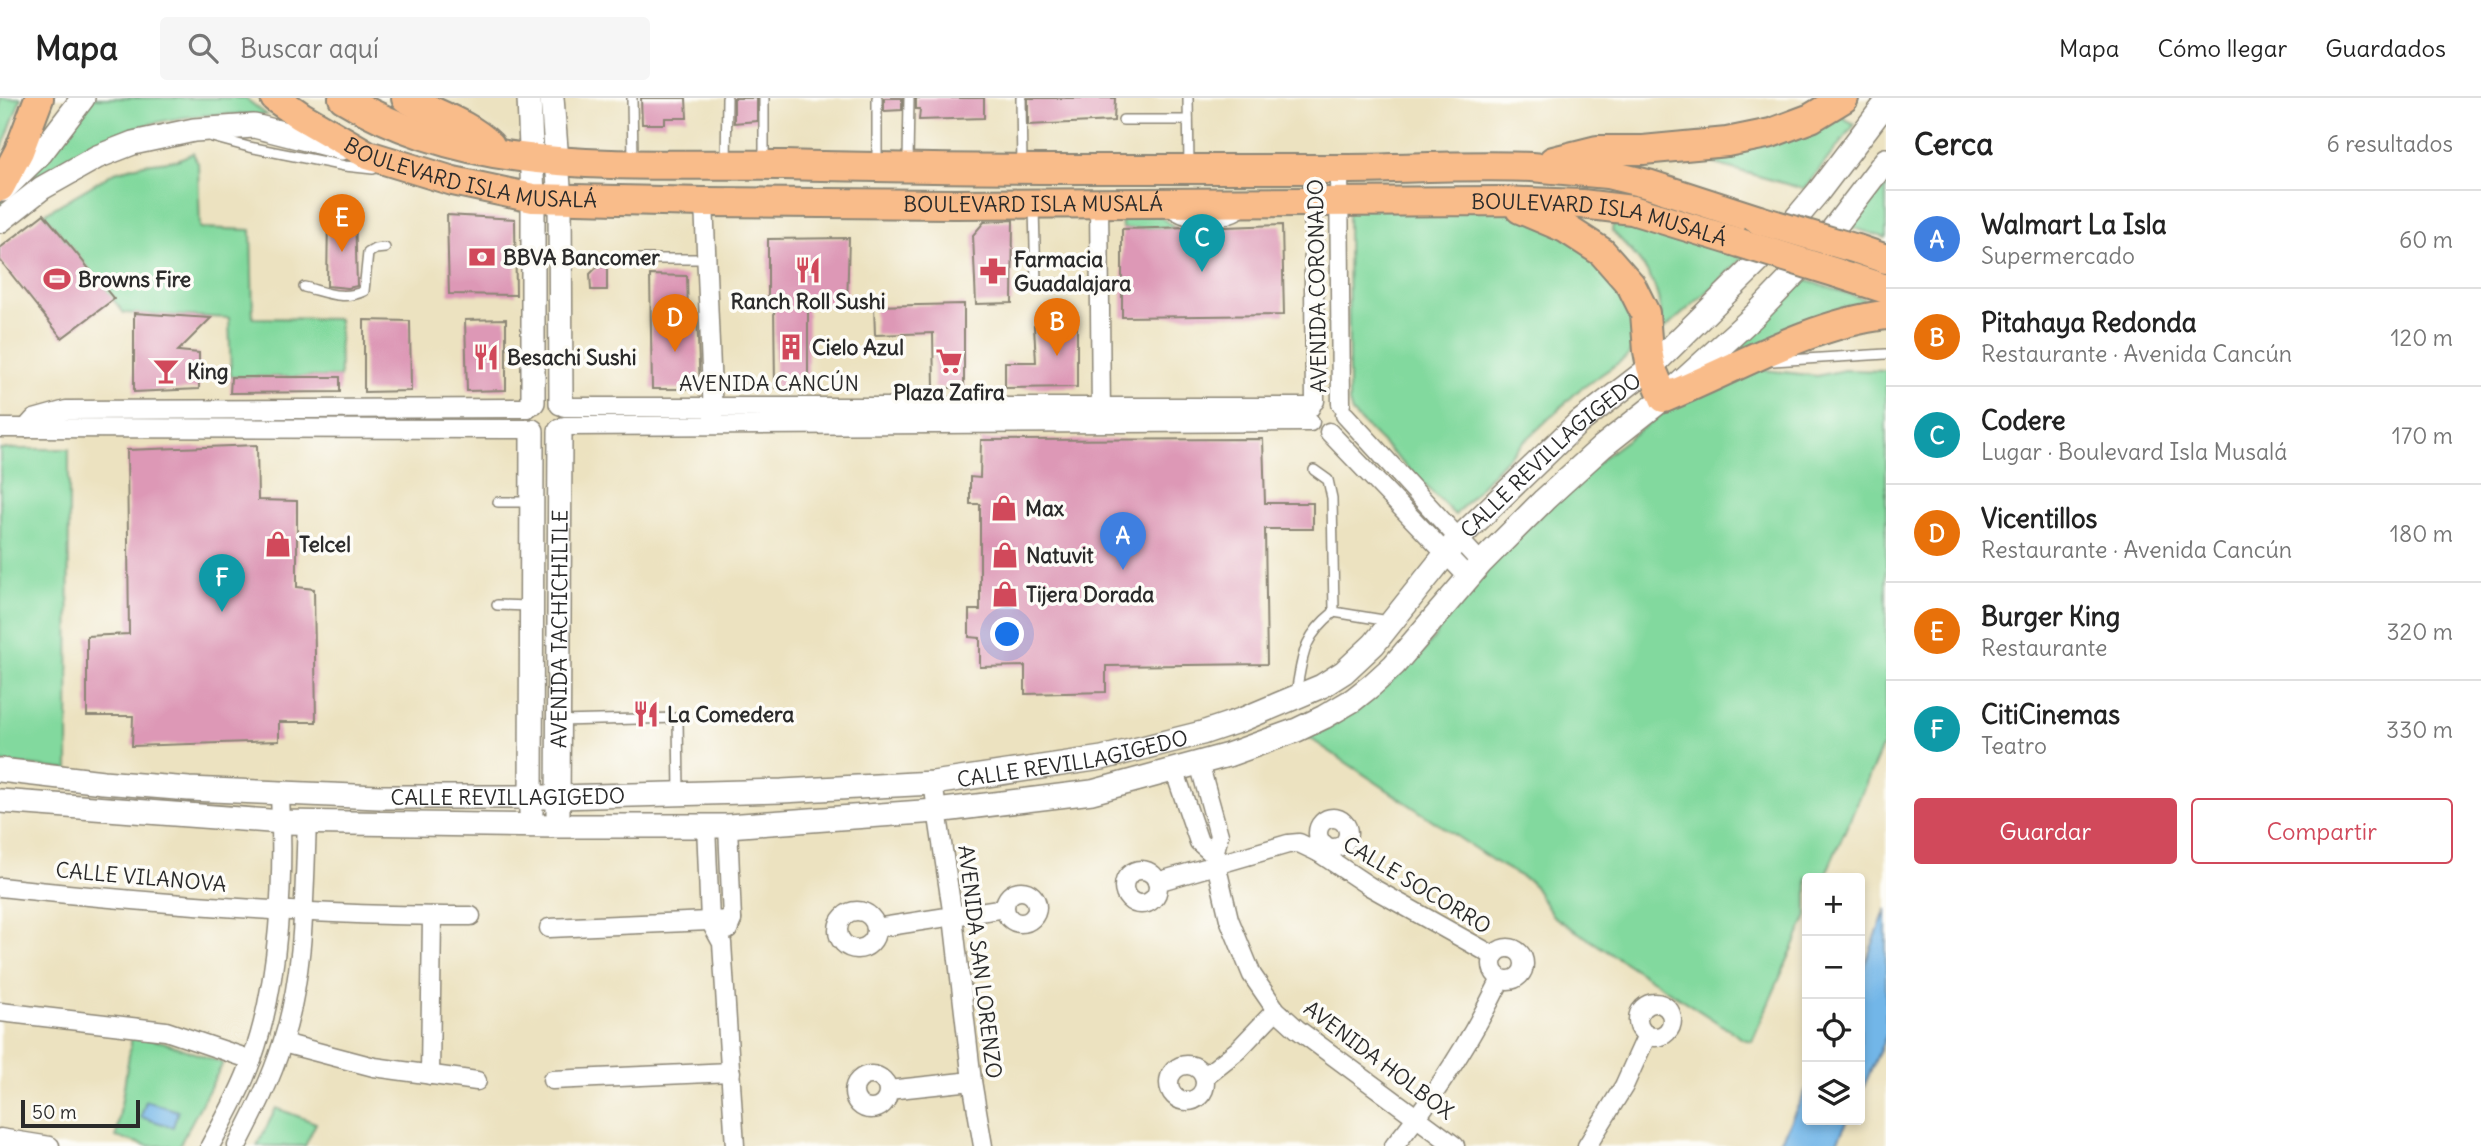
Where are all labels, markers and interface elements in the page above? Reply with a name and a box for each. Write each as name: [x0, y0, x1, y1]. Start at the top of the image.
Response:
search box: [160, 17, 650, 80]
text: Mapa: [35, 27, 118, 69]
icon: search: [184, 29, 222, 67]
text: Buscar aquí: [240, 32, 379, 65]
text: Mapa: [2059, 33, 2119, 63]
text: Cómo llegar: [2157, 33, 2287, 63]
text: Guardados: [2325, 33, 2446, 63]
text: Cerca: [1914, 125, 1993, 163]
text: 6 resultados: [2326, 129, 2453, 158]
street label: BOULEVARD ISLA MUSALÁ: [340, 131, 597, 213]
street label: AVENIDA CORONADO: [1302, 179, 1332, 393]
street label: BOULEVARD ISLA MUSALÁ: [1471, 187, 1730, 252]
street label: BOULEVARD ISLA MUSALÁ: [903, 189, 1163, 218]
pin: E: [319, 194, 365, 252]
text: Walmart La Isla: [1981, 208, 2166, 241]
pin: C: [1179, 214, 1225, 272]
text: A: [1930, 225, 1944, 254]
text: 60 m: [2399, 225, 2453, 254]
text: Supermercado: [1981, 241, 2135, 270]
bank icon: BBVA Bancomer: [467, 242, 497, 272]
place label: BBVA Bancomer: [503, 244, 660, 271]
place label: Farmacia Guadalajara: [1014, 246, 1131, 297]
restaurant icon: Ranch Roll Sushi: [793, 255, 823, 285]
pharmacy icon: Farmacia Guadalajara: [978, 256, 1008, 286]
sports icon: Browns Fire: [42, 264, 72, 294]
place label: Browns Fire: [78, 266, 191, 293]
place label: Ranch Roll Sushi: [731, 288, 885, 315]
pin: D: [652, 294, 698, 352]
pin: B: [1034, 298, 1080, 356]
text: Pitahaya Redonda: [1981, 306, 2197, 339]
text: B: [1929, 323, 1945, 352]
text: 120 m: [2390, 323, 2453, 352]
building icon: Cielo Azul: [776, 332, 806, 362]
place label: Cielo Azul: [812, 334, 904, 361]
text: Restaurante · Avenida Cancún: [1981, 339, 2292, 368]
restaurant icon: Besachi Sushi: [471, 342, 501, 372]
place label: Besachi Sushi: [507, 344, 636, 371]
supermarket icon: Plaza Zafira: [934, 346, 964, 376]
bar icon: King: [151, 356, 181, 386]
place label: King: [187, 358, 229, 385]
street label: CALLE REVILLAGIGEDO: [1454, 366, 1646, 543]
street label: AVENIDA CANCÚN: [679, 370, 859, 397]
place label: Plaza Zafira: [893, 379, 1005, 406]
text: Codere: [1981, 404, 2065, 437]
text: C: [1929, 421, 1945, 450]
text: 170 m: [2392, 421, 2453, 450]
text: Lugar · Boulevard Isla Musalá: [1981, 437, 2287, 466]
shop icon: Max: [989, 493, 1019, 523]
place label: Max: [1025, 495, 1065, 522]
text: Vicentillos: [1981, 502, 2097, 535]
street label: AVENIDA TACHICHILTLE: [545, 510, 573, 748]
pin: A: [1100, 512, 1146, 570]
text: D: [1929, 519, 1945, 548]
text: 180 m: [2390, 519, 2453, 548]
shop icon: Telcel: [263, 529, 293, 559]
place label: Telcel: [299, 531, 351, 558]
text: Restaurante · Avenida Cancún: [1981, 535, 2292, 564]
shop icon: Natuvit: [990, 540, 1020, 570]
place label: Natuvit: [1026, 542, 1095, 569]
pin: F: [199, 554, 245, 612]
shop icon: Tijera Dorada: [990, 579, 1020, 609]
place label: Tijera Dorada: [1026, 581, 1154, 608]
text: Burger King: [1981, 600, 2120, 633]
your location: [990, 617, 1024, 651]
text: E: [1930, 617, 1944, 646]
text: 320 m: [2387, 617, 2453, 646]
text: Restaurante: [1981, 633, 2107, 662]
text: CitiCinemas: [1981, 698, 2120, 731]
restaurant icon: La Comedera: [631, 699, 661, 729]
place label: La Comedera: [667, 701, 794, 728]
text: F: [1930, 715, 1944, 744]
text: 330 m: [2386, 715, 2453, 744]
street label: CALLE REVILLAGIGEDO: [955, 724, 1191, 793]
text: Teatro: [1981, 731, 2047, 760]
street label: CALLE REVILLAGIGEDO: [391, 782, 625, 811]
button: Guardar: [1914, 798, 2177, 864]
button: Compartir: [2191, 798, 2453, 864]
street label: CALLE SOCORRO: [1338, 830, 1496, 940]
street label: AVENIDA SAN LORENZO: [952, 844, 1008, 1080]
street label: CALLE VILANOVA: [54, 856, 228, 898]
map controls: [1802, 873, 1865, 1125]
button: +: [1802, 873, 1865, 936]
button: −: [1802, 936, 1865, 999]
street label: AVENIDA HOLBOX: [1299, 995, 1459, 1125]
button: locate: [1802, 999, 1865, 1062]
button: layers: [1802, 1062, 1865, 1125]
scale bar: [21, 1097, 140, 1129]
text: 50 m: [32, 1100, 77, 1124]

